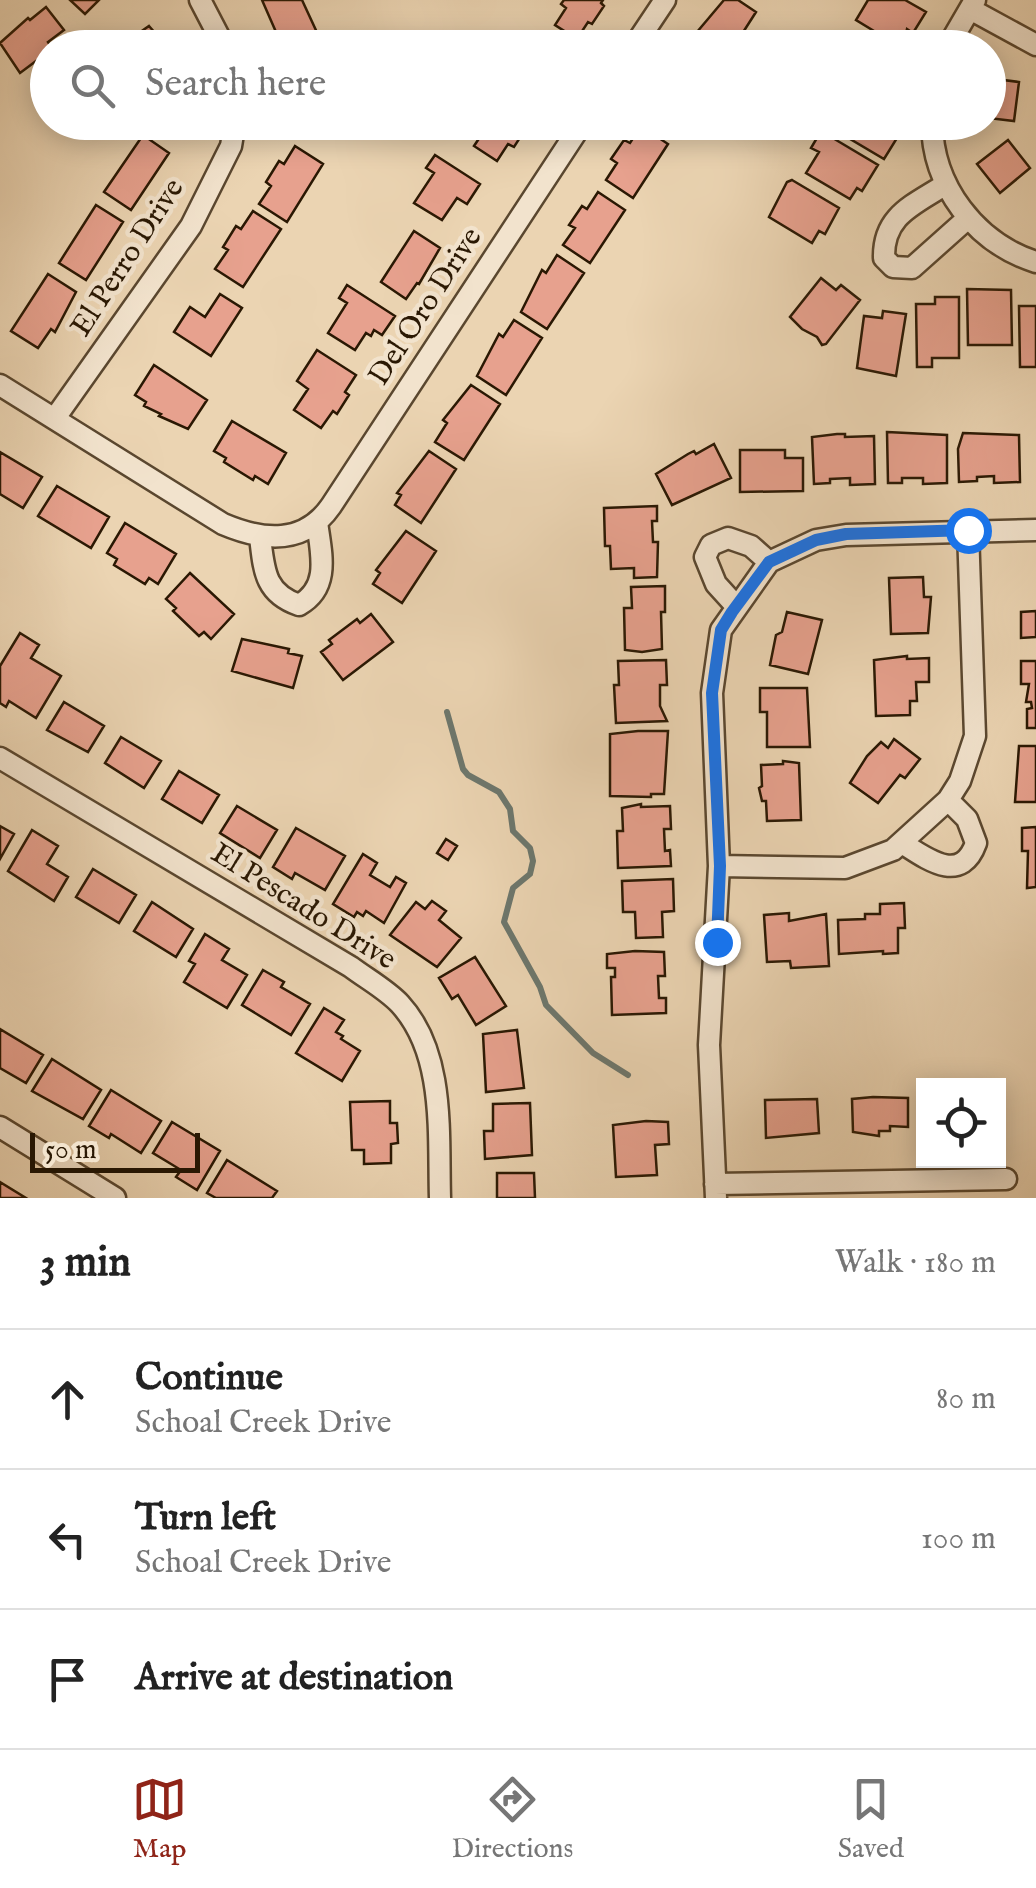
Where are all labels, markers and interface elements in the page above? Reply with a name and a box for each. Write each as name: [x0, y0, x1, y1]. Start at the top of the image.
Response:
search box: [30, 30, 1006, 140]
icon: search: [65, 58, 120, 113]
text: Search here: [145, 61, 326, 109]
street label: El Perro Drive: [63, 172, 193, 344]
street label: Del Oro Drive: [361, 221, 491, 393]
route start: [946, 508, 992, 554]
street label: El Pescado Drive: [203, 835, 403, 979]
route end: [695, 920, 741, 966]
map controls: [916, 1078, 1006, 1168]
button: locate: [916, 1078, 1006, 1168]
scale bar: [30, 1128, 200, 1172]
text: 50 m: [45, 1133, 97, 1168]
text: 3 min: [40, 1237, 131, 1290]
text: Walk · 180 m: [835, 1243, 996, 1284]
text: Continue: [135, 1355, 283, 1403]
icon: ahead: [40, 1372, 95, 1427]
text: 80 m: [936, 1379, 996, 1420]
text: Schoal Creek Drive: [135, 1403, 391, 1444]
text: Turn left: [135, 1495, 276, 1543]
icon: left: [40, 1512, 95, 1567]
text: 100 m: [921, 1519, 996, 1560]
text: Schoal Creek Drive: [135, 1543, 391, 1584]
icon: arrive: [40, 1652, 95, 1707]
text: Arrive at destination: [135, 1655, 453, 1703]
tab: Map: [132, 1772, 187, 1867]
tab: Directions: [451, 1772, 573, 1867]
tab: Saved: [838, 1772, 904, 1867]

